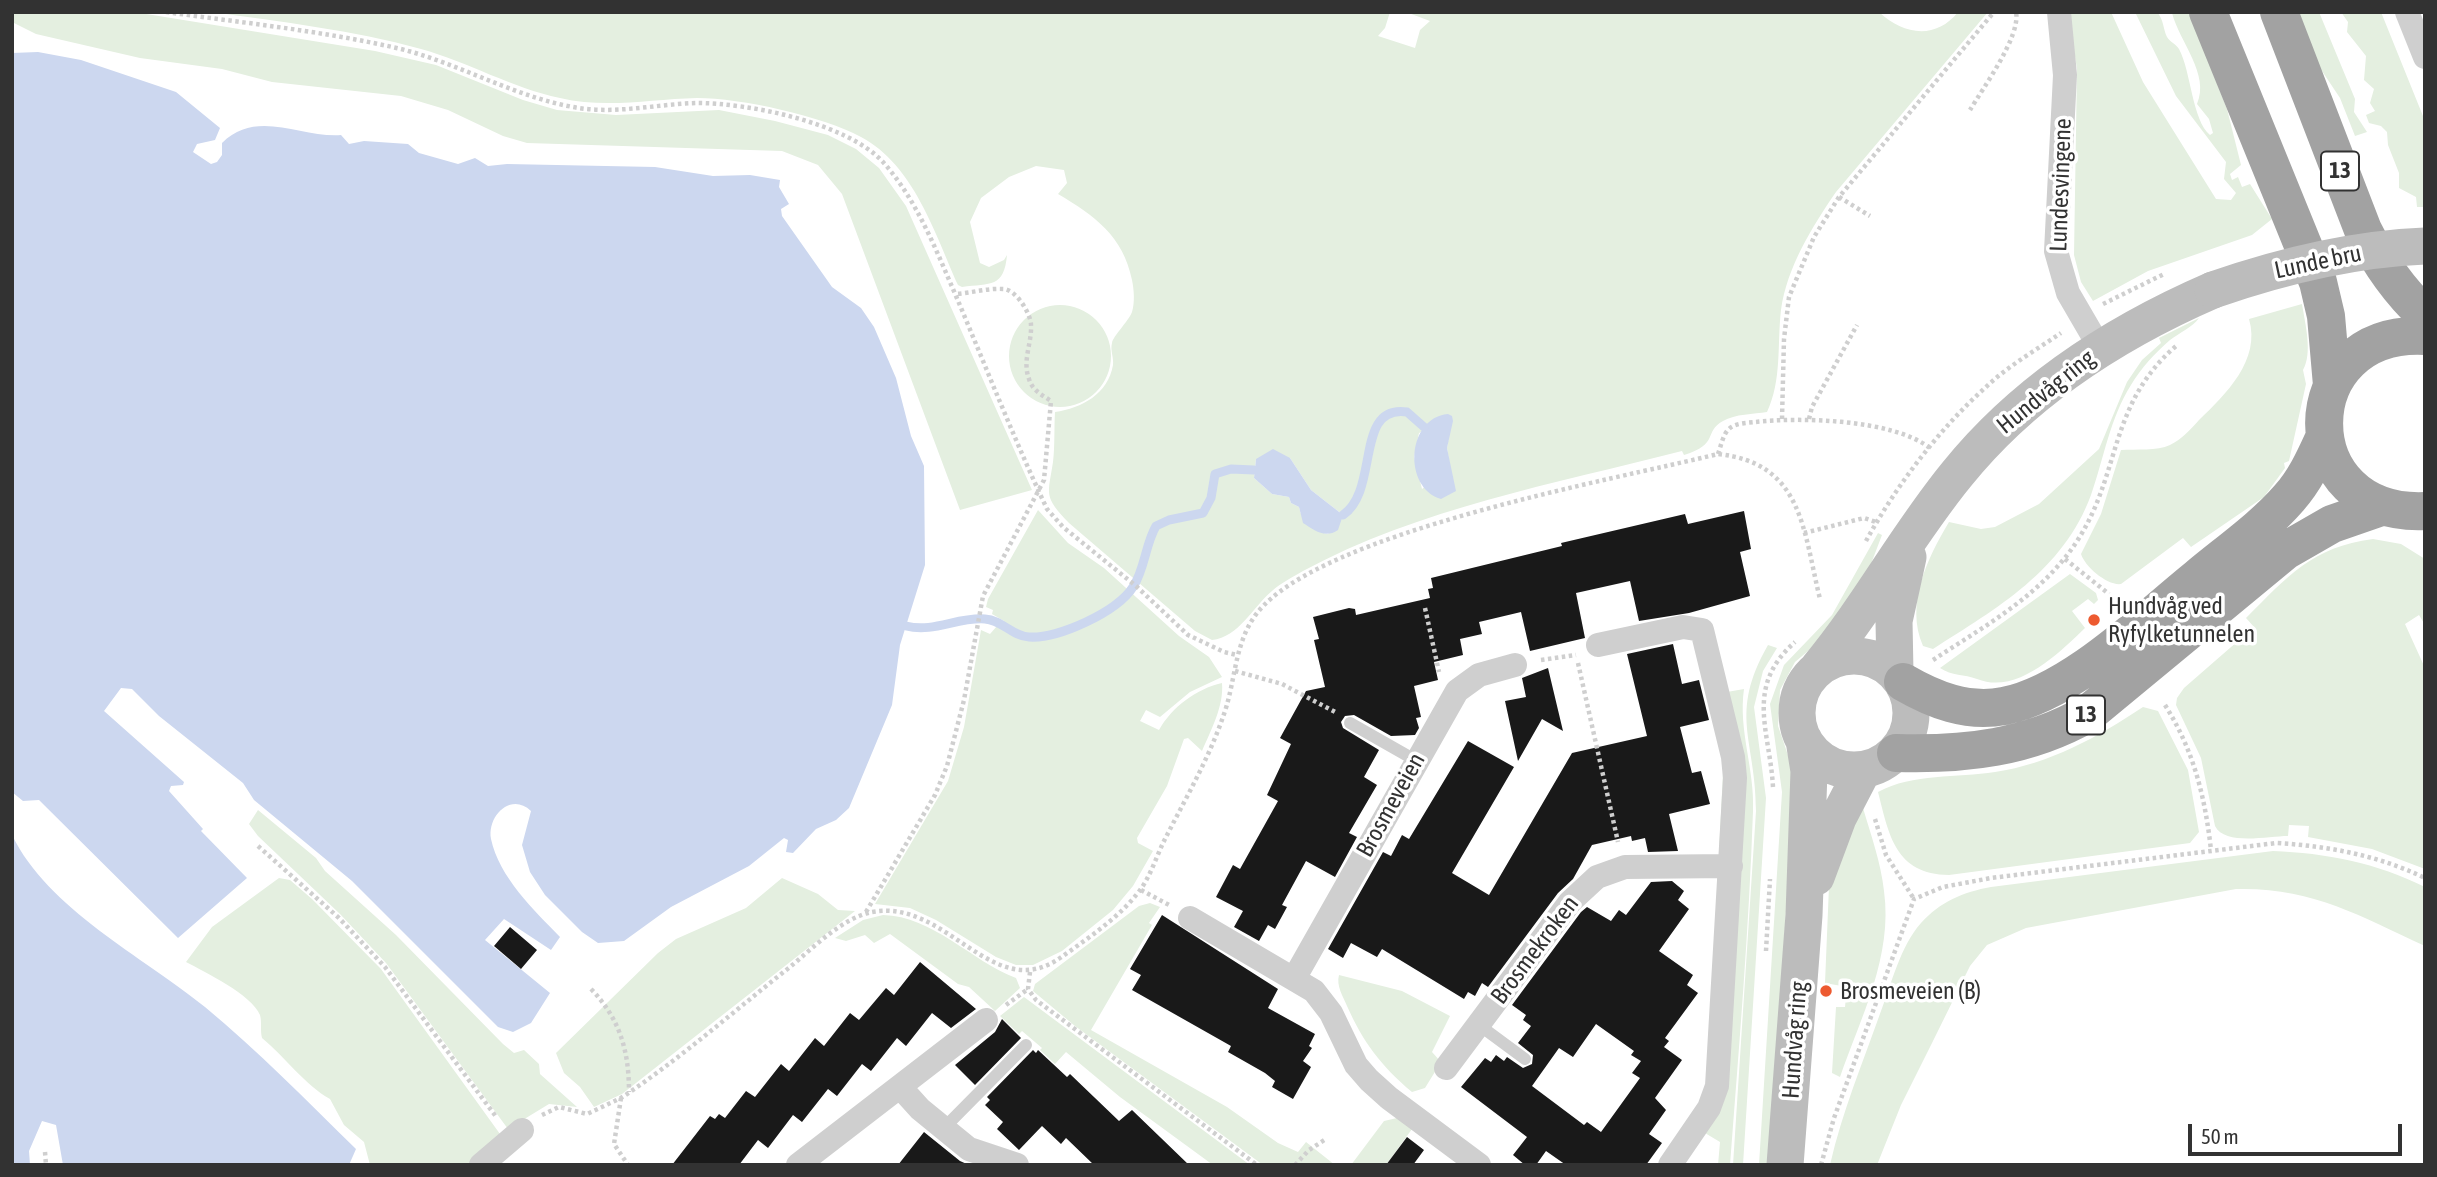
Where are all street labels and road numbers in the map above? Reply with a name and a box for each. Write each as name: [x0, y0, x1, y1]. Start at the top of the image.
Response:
street label: Lundesvingene: [2044, 118, 2078, 252]
road number: 13: [2321, 152, 2359, 190]
street label: Lunde bru: [2272, 239, 2364, 285]
street label: Hundvåg ring: [1991, 344, 2101, 440]
road number: 13: [2067, 695, 2105, 734]
street label: Brosmeveien: [1351, 748, 1431, 862]
street label: Brosmekroken: [1485, 890, 1585, 1010]
street label: Hundvåg ring: [1777, 980, 1813, 1100]

